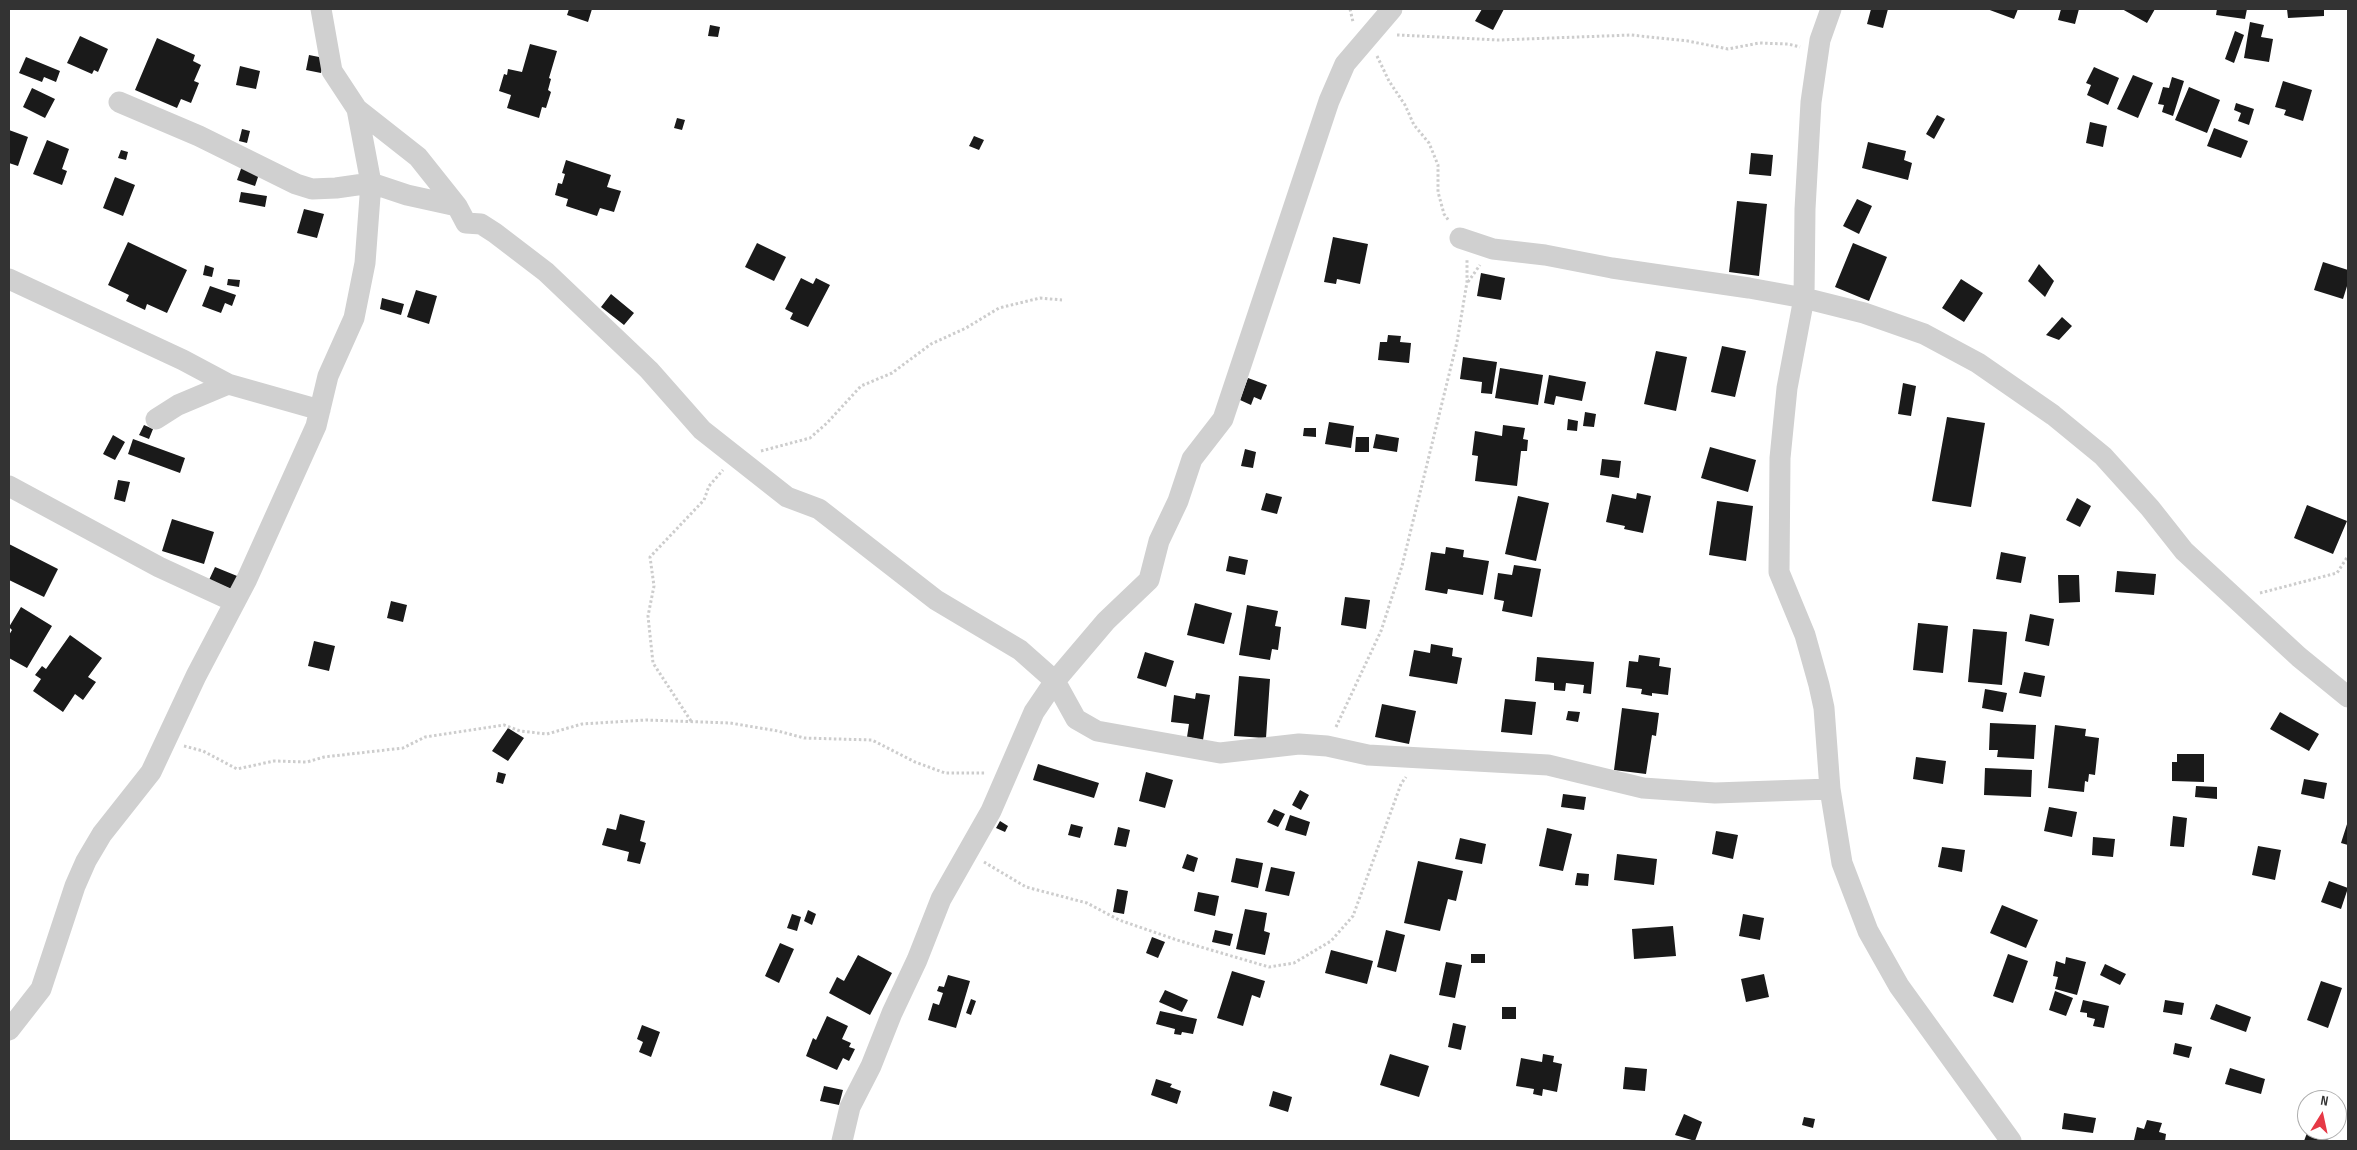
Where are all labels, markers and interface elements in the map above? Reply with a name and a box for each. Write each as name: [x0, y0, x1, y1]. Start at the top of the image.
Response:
north arrow: [2297, 1090, 2347, 1140]
text: N: [2319, 1092, 2330, 1110]

